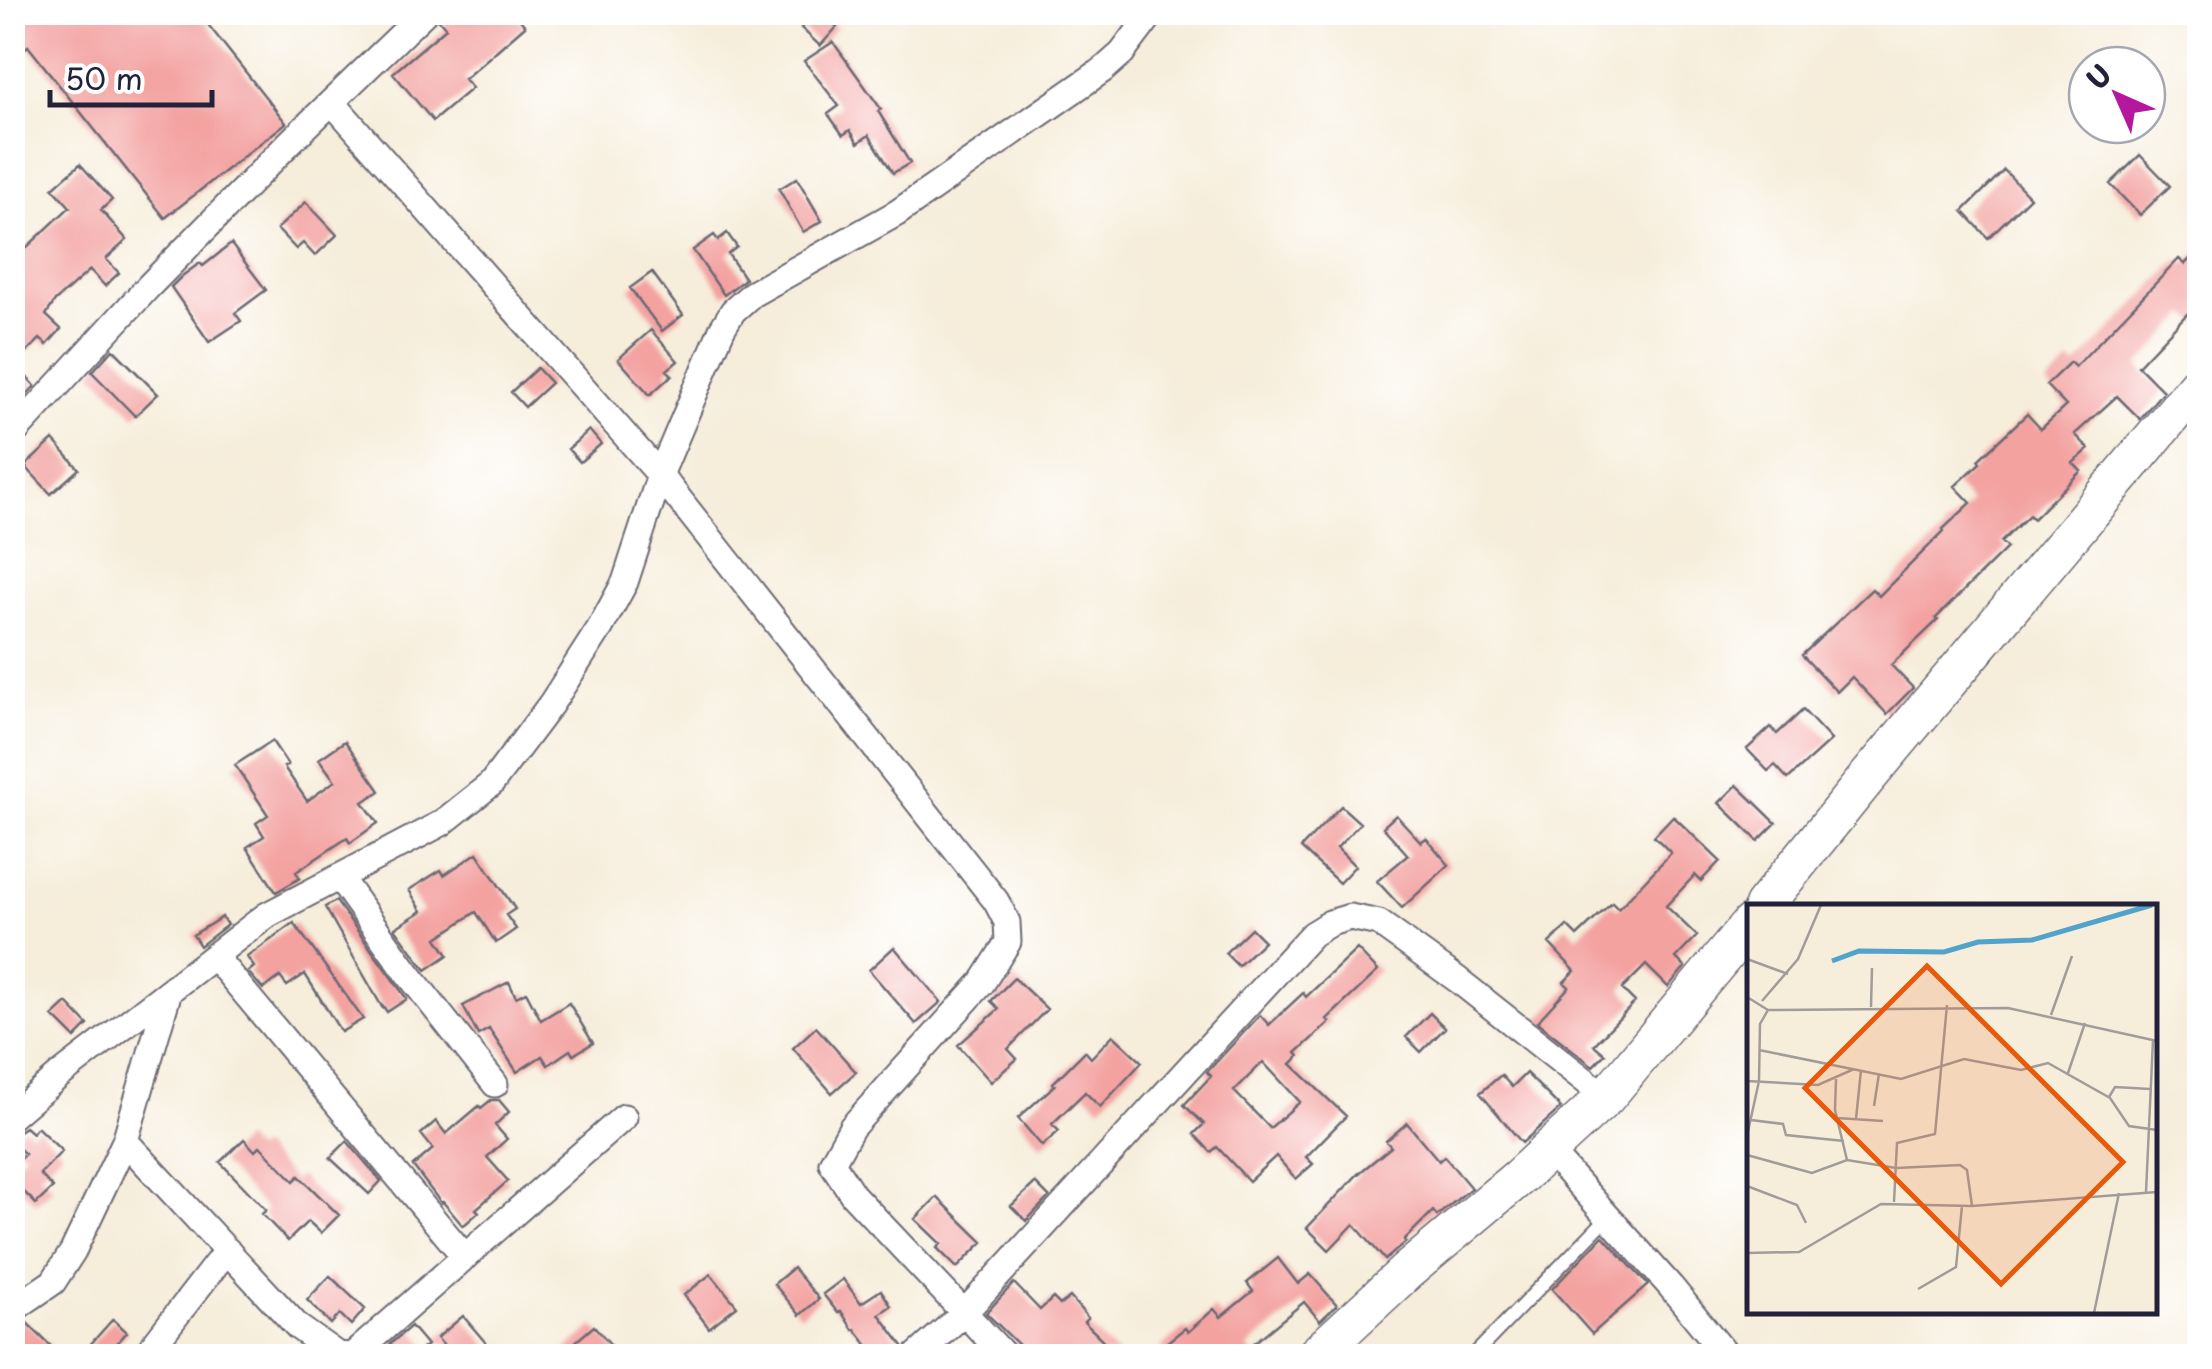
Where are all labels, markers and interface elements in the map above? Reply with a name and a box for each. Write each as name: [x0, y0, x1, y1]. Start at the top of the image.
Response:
scale bar: [50, 45, 212, 107]
north arrow: [2067, 45, 2167, 145]
text: U: [2076, 54, 2121, 99]
text: 50 m: [65, 55, 143, 100]
inset map: [1747, 904, 2157, 1314]

